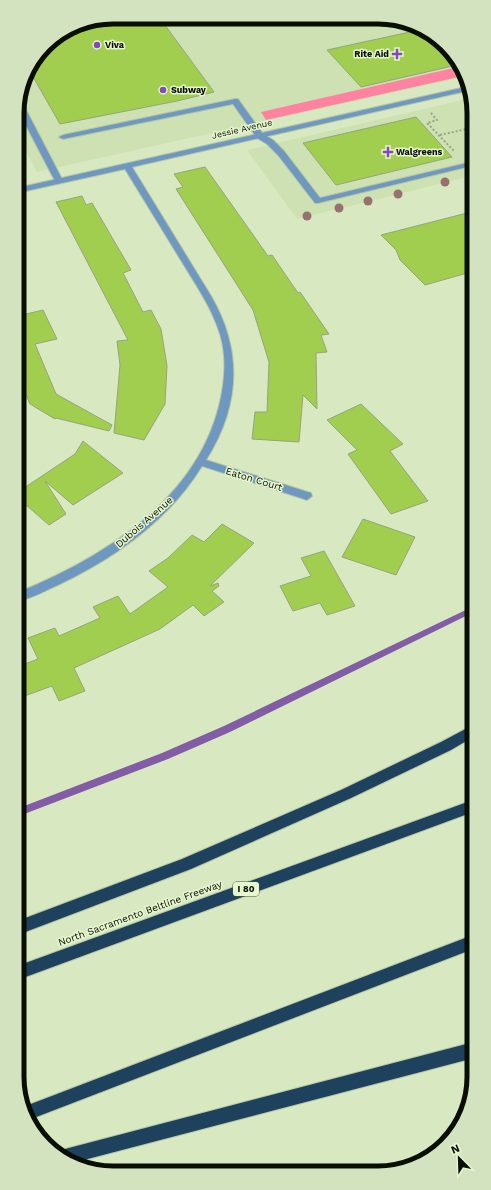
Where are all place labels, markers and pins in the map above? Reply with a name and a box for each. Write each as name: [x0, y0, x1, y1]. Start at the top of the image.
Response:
marker: Viva: [92, 40, 102, 50]
place label: Viva: [105, 40, 125, 50]
place label: Rite Aid: [354, 49, 389, 59]
marker: Rite Aid: [392, 49, 402, 59]
marker: Subway: [158, 85, 168, 95]
place label: Subway: [171, 85, 207, 95]
marker: Walgreens: [383, 147, 393, 157]
place label: Walgreens: [396, 147, 443, 157]

